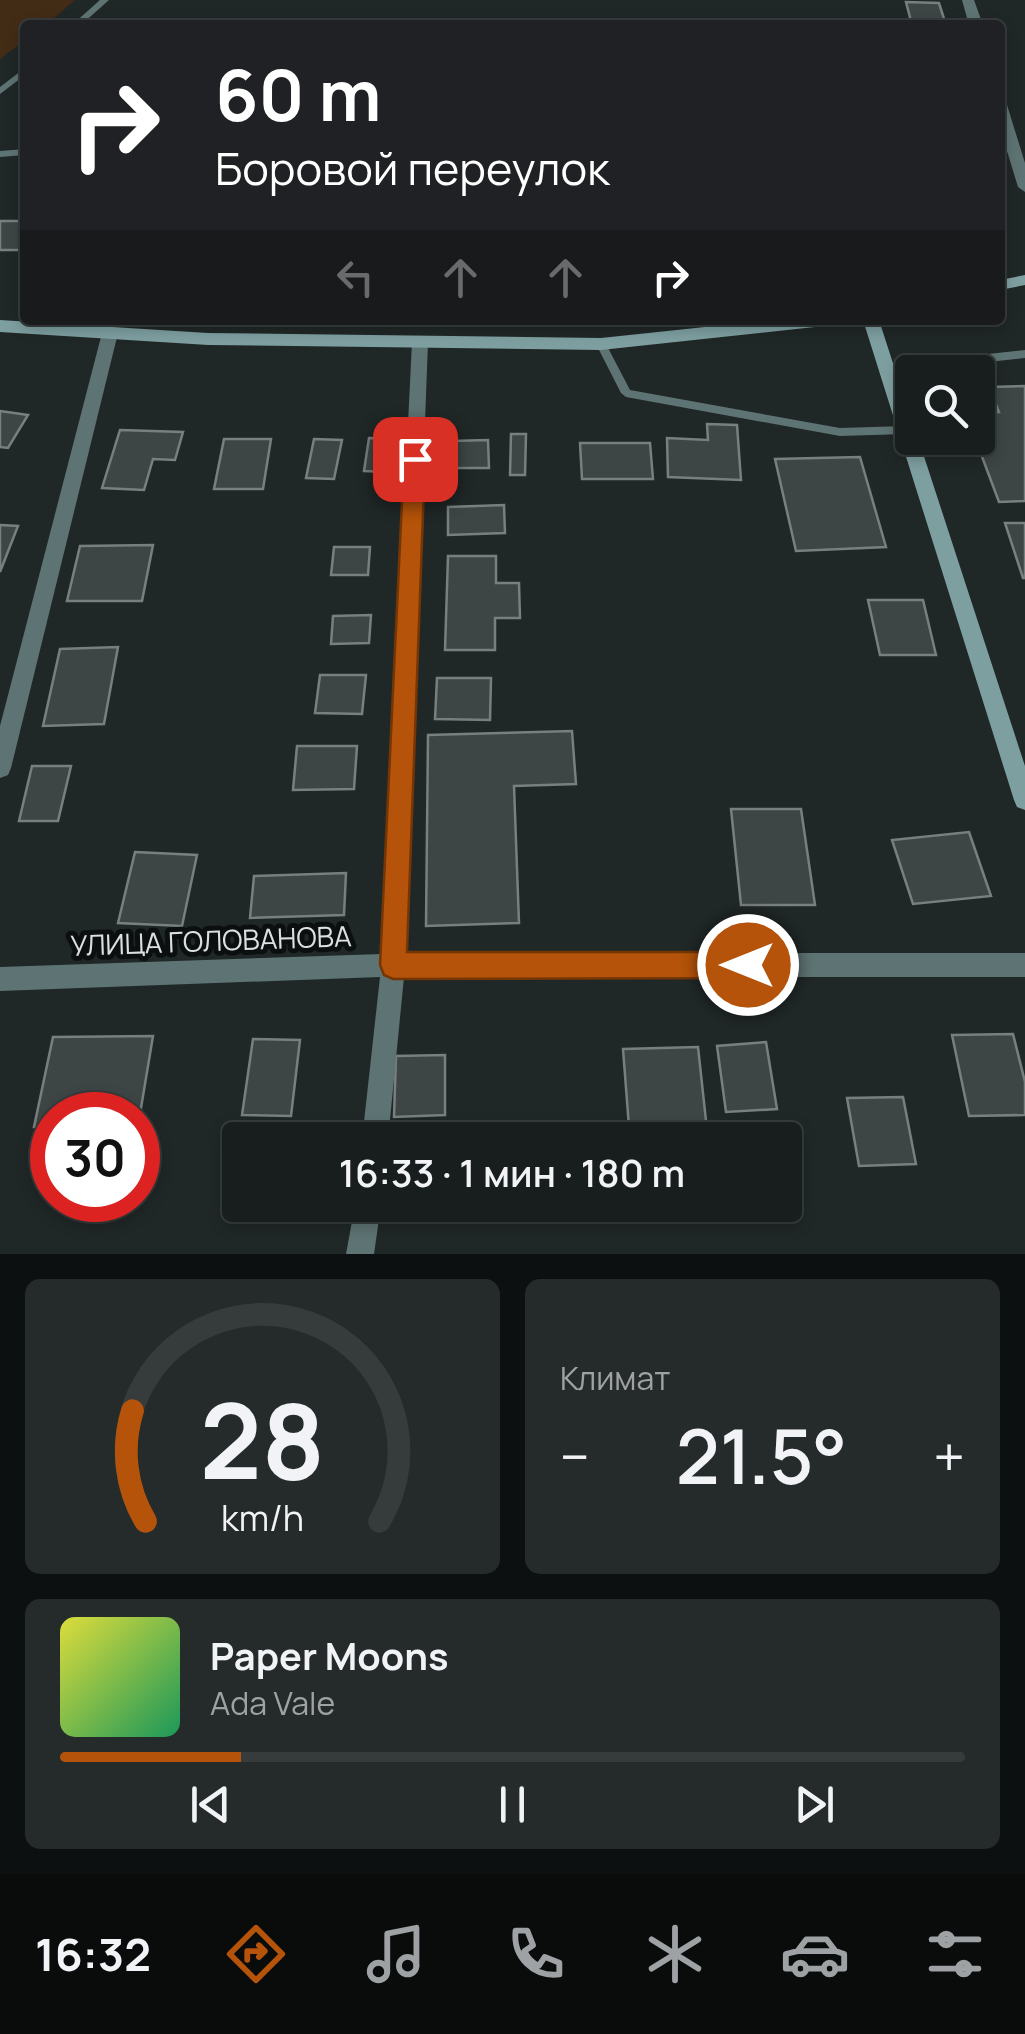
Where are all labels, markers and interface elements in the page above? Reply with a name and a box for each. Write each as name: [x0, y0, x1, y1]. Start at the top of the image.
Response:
text: 60 m: [215, 46, 382, 142]
icon: right: [50, 60, 180, 190]
text: Боровой переулок: [215, 137, 609, 199]
icon: left: [328, 250, 383, 305]
icon: ahead: [433, 250, 488, 305]
icon: ahead: [538, 250, 593, 305]
icon: right: [643, 250, 698, 305]
map controls: [895, 355, 995, 455]
button: search: [895, 355, 995, 455]
pin: [373, 417, 458, 502]
icon: arrive: [388, 432, 443, 487]
position arrow: [696, 913, 800, 1017]
street label: УЛИЦА ГОЛОВАНОВА: [70, 916, 352, 964]
speed limit sign: 30: [30, 1092, 160, 1222]
text: 16:33 · 1 мин · 180 m: [339, 1146, 685, 1198]
text: Климат: [560, 1356, 670, 1400]
text: 28: [200, 1368, 325, 1510]
text: 21.5°: [676, 1404, 847, 1507]
text: −: [560, 1418, 590, 1494]
text: +: [933, 1418, 965, 1494]
text: km/h: [221, 1493, 304, 1542]
text: Paper Moons: [210, 1629, 449, 1681]
text: Ada Vale: [210, 1681, 335, 1725]
icon: previous: [183, 1777, 238, 1832]
icon: pause: [485, 1777, 540, 1832]
icon: next: [787, 1777, 842, 1832]
icon: directions: [221, 1919, 291, 1989]
icon: music: [361, 1919, 431, 1989]
icon: phone: [501, 1919, 571, 1989]
icon: climate: [640, 1919, 710, 1989]
icon: car: [780, 1919, 850, 1989]
icon: filters: [920, 1919, 990, 1989]
text: 16:32: [35, 1923, 151, 1985]

